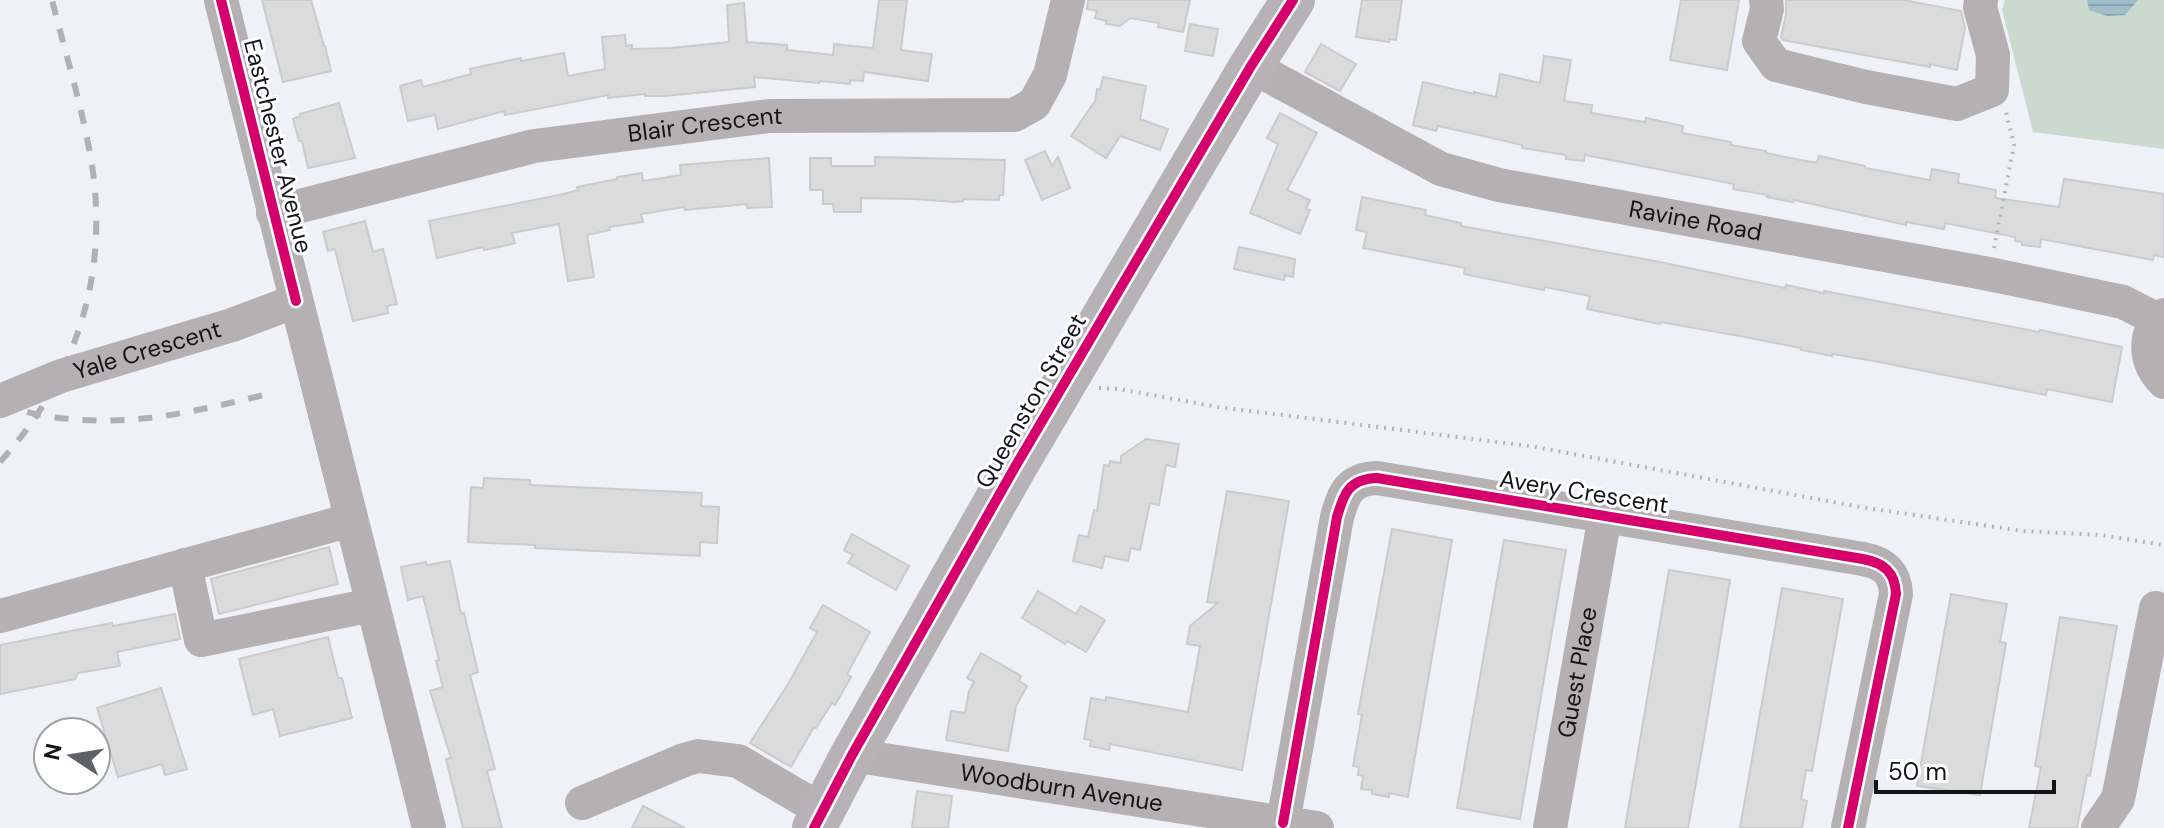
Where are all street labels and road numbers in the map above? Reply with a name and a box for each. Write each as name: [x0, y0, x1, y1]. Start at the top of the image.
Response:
street label: Eastchester Avenue: [237, 36, 320, 256]
street label: Blair Crescent: [626, 100, 783, 149]
street label: Ravine Road: [1627, 193, 1765, 247]
street label: Queenston Street: [968, 308, 1093, 494]
street label: Yale Crescent: [70, 313, 225, 386]
street label: Avery Crescent: [1497, 463, 1671, 520]
street label: Guest Place: [1550, 604, 1604, 740]
street label: Woodburn Avenue: [958, 756, 1165, 819]

